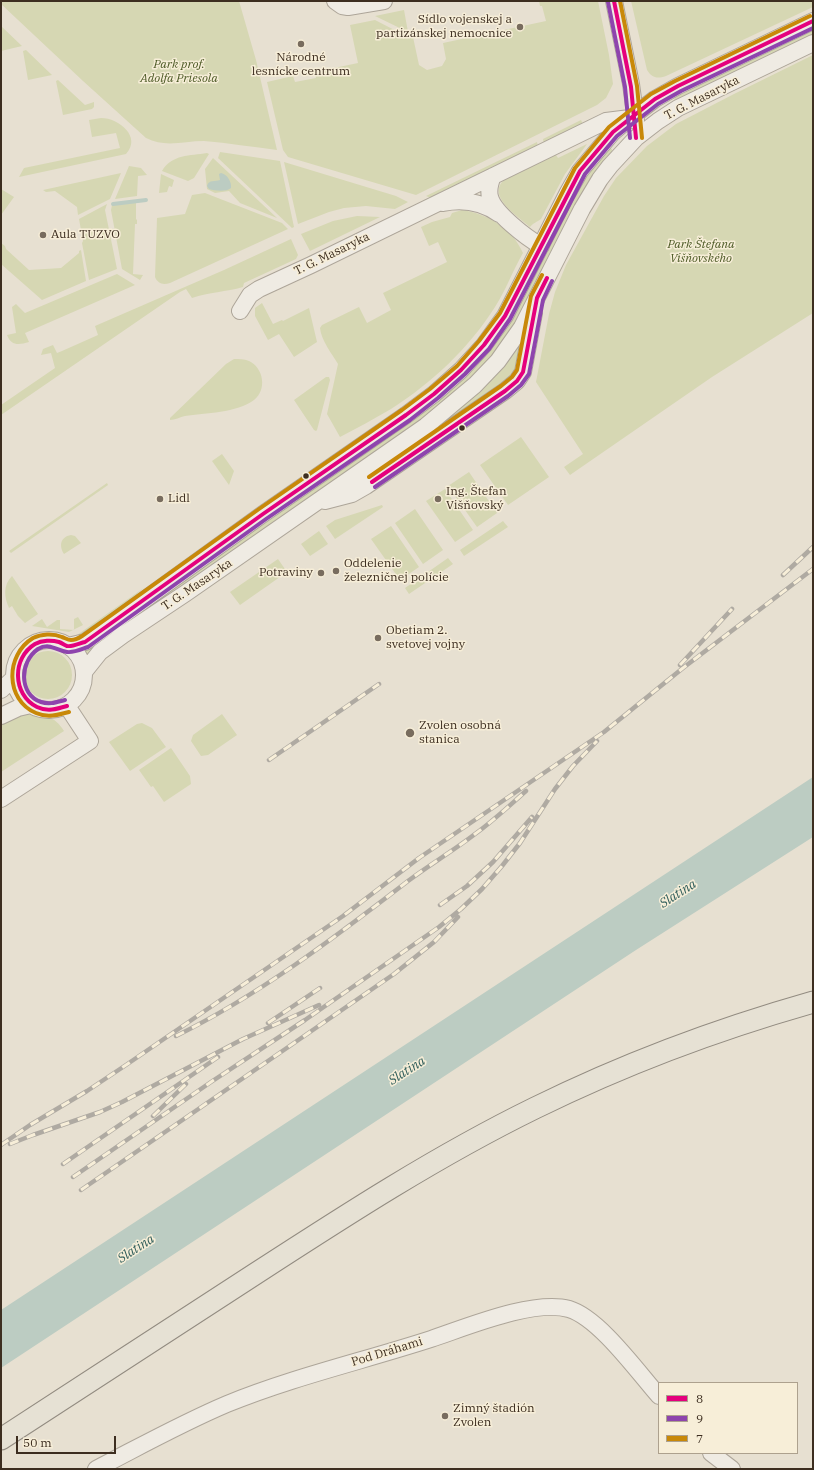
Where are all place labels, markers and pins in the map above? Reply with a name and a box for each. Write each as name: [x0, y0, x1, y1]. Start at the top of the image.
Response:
place label: Sídlo vojenskej a partizánskej nemocnice: [376, 13, 512, 41]
marker: Sídlo vojenskej a partizánskej nemocnice: [515, 22, 525, 32]
marker: Národné lesnícke centrum: [296, 39, 306, 49]
place label: Národné lesnícke centrum: [252, 51, 350, 79]
place label: Aula TUZVO: [51, 228, 120, 242]
marker: Aula TUZVO: [38, 230, 48, 240]
unlabelled marker: [457, 423, 467, 433]
unlabelled marker: [301, 471, 311, 481]
place label: Ing. Štefan Višňovský: [446, 485, 507, 513]
place label: Lidl: [168, 492, 190, 506]
marker: Lidl: [155, 494, 165, 504]
marker: Ing. Štefan Višňovský: [433, 494, 443, 504]
place label: Oddelenie železničnej polície: [344, 557, 449, 585]
place label: Potraviny: [259, 566, 313, 580]
marker: Oddelenie železničnej polície: [331, 566, 341, 576]
marker: Potraviny: [316, 568, 326, 578]
place label: Obetiam 2. svetovej vojny: [386, 624, 465, 652]
marker: Obetiam 2. svetovej vojny: [373, 633, 383, 643]
place label: Zvolen osobná stanica: [419, 719, 501, 747]
marker: Zvolen osobná stanica: [404, 727, 416, 739]
place label: Zimný štadión Zvolen: [453, 1402, 535, 1430]
marker: Zimný štadión Zvolen: [440, 1411, 450, 1421]

